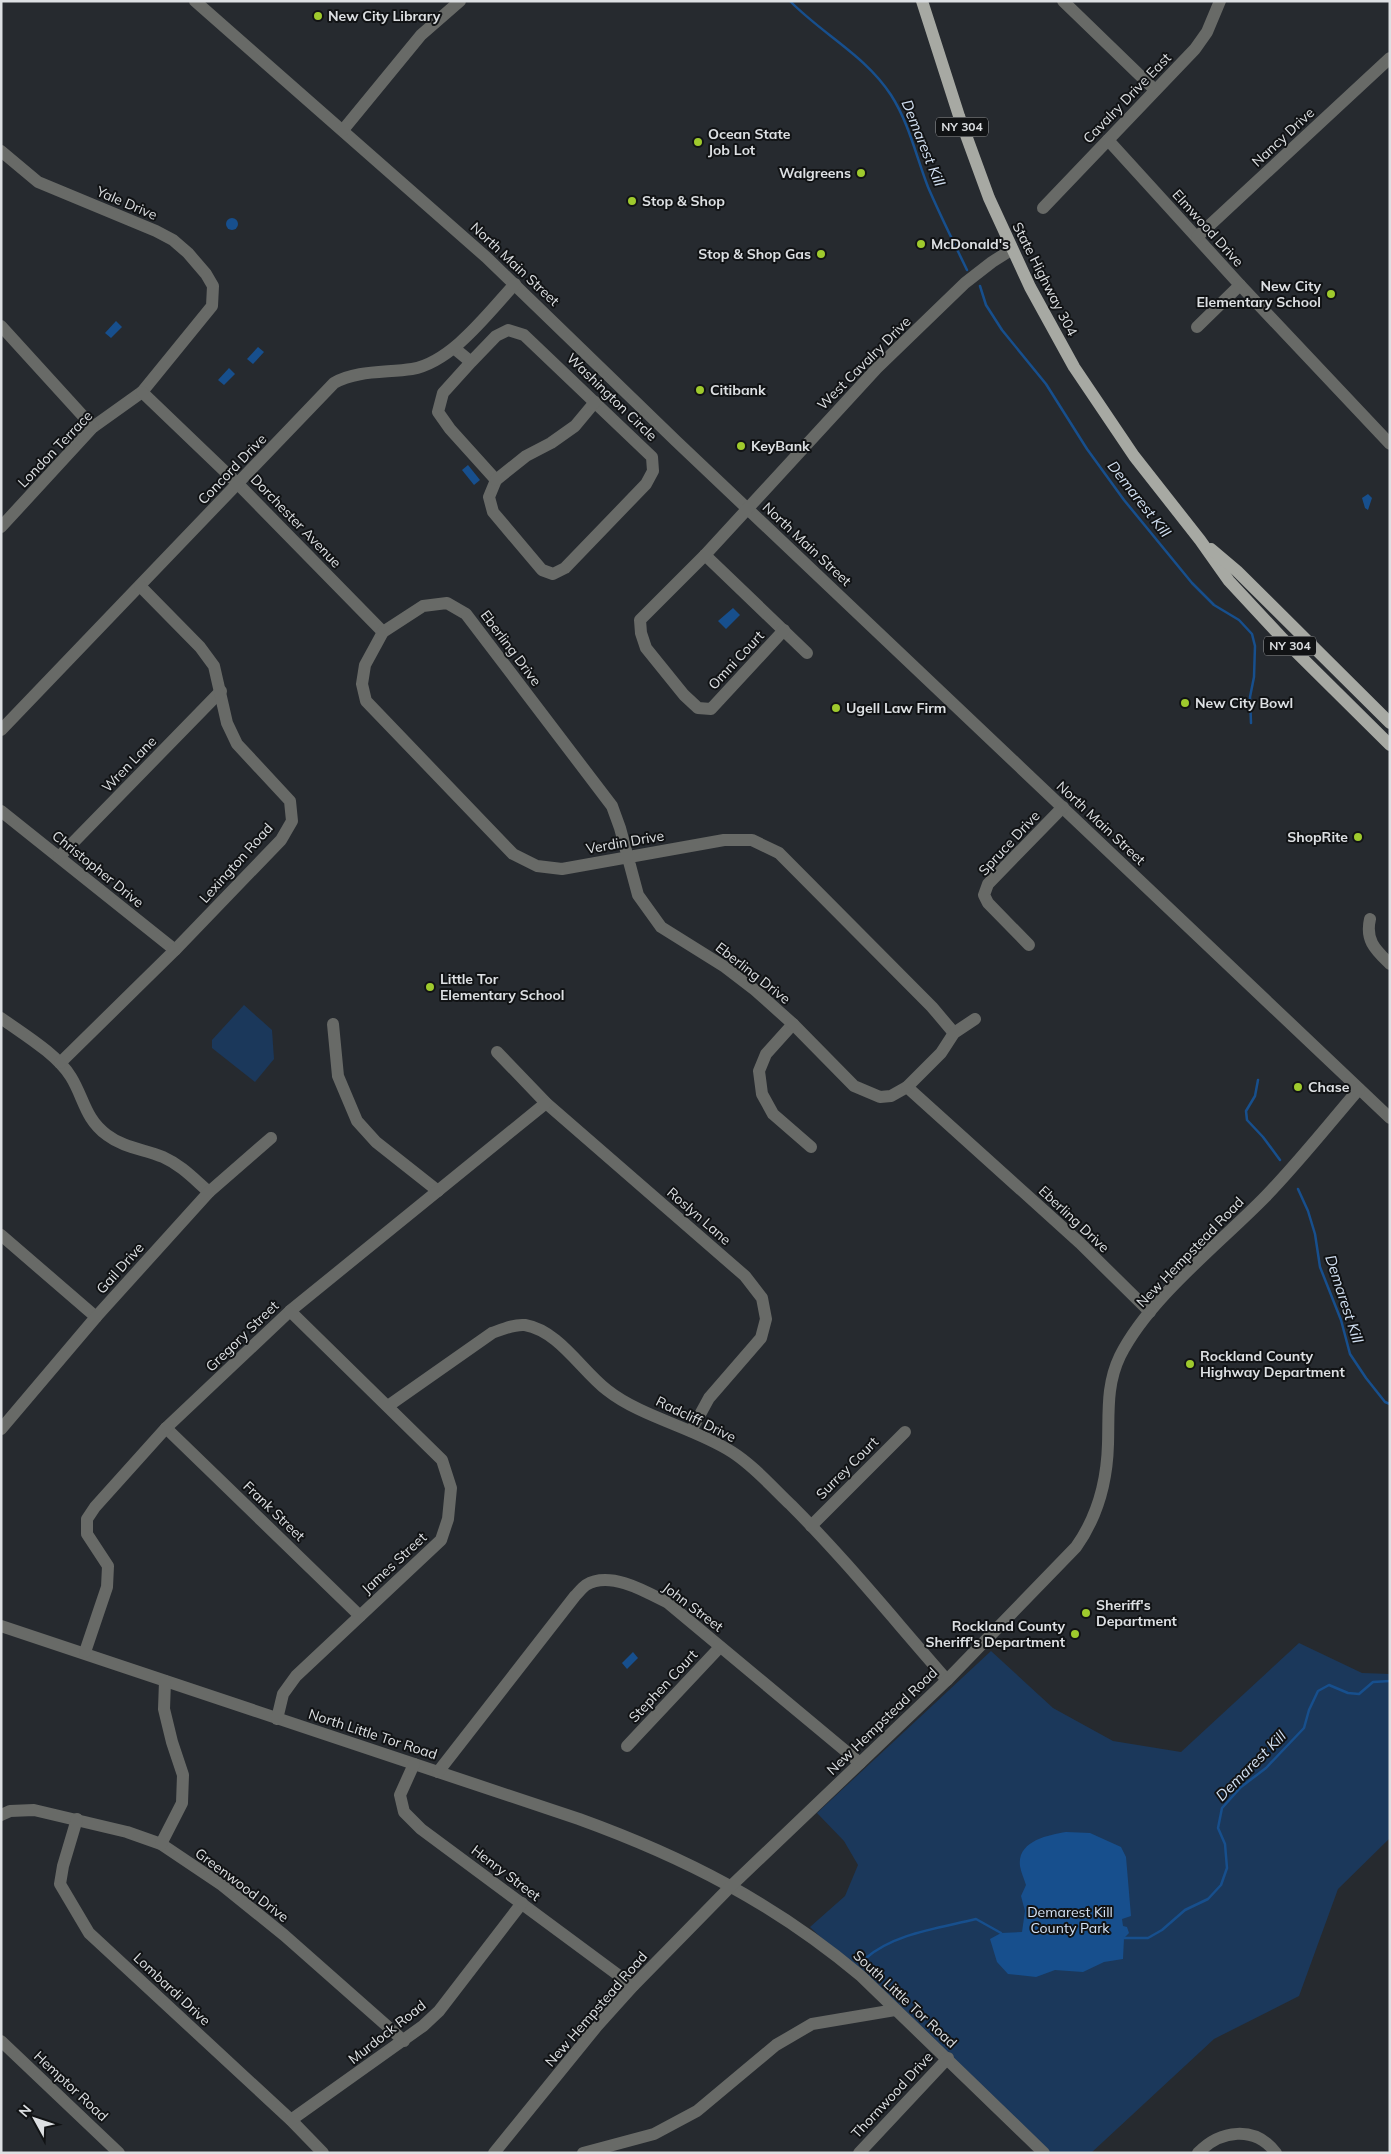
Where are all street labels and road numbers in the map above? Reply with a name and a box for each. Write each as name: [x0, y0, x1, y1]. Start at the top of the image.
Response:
street label: Cavalry Drive East: [1079, 49, 1175, 147]
street label: Nancy Drive: [1248, 103, 1318, 171]
road number: NY 304: [936, 118, 988, 136]
street label: Yale Drive: [93, 182, 160, 224]
street label: Elmwood Drive: [1169, 186, 1247, 270]
street label: North Main Street: [467, 218, 563, 310]
street label: State Highway 304: [1009, 219, 1082, 339]
street label: West Cavalry Drive: [813, 312, 915, 414]
street label: Washington Circle: [563, 349, 661, 445]
street label: London Terrace: [14, 407, 96, 491]
street label: Concord Drive: [194, 430, 270, 508]
street label: Dorchester Avenue: [247, 471, 345, 571]
street label: North Main Street: [759, 498, 855, 590]
street label: Eberling Drive: [477, 607, 545, 689]
street label: Omni Court: [704, 627, 768, 693]
road number: NY 304: [1264, 636, 1316, 656]
street label: Wren Lane: [98, 732, 160, 796]
street label: North Main Street: [1053, 777, 1149, 869]
street label: Spruce Drive: [974, 807, 1044, 879]
street label: Lexington Road: [195, 819, 277, 907]
street label: Verdin Drive: [585, 826, 665, 858]
street label: Christopher Drive: [49, 827, 147, 911]
street label: Eberling Drive: [712, 938, 794, 1008]
street label: Eberling Drive: [1035, 1182, 1113, 1256]
street label: Roslyn Lane: [663, 1183, 735, 1249]
street label: New Hempstead Road: [1132, 1193, 1248, 1311]
street label: Gail Drive: [92, 1239, 148, 1297]
street label: Gregory Street: [202, 1297, 282, 1375]
street label: Radcliff Drive: [653, 1392, 739, 1446]
street label: Surrey Court: [812, 1433, 882, 1503]
street label: Frank Street: [239, 1477, 309, 1545]
street label: James Street: [358, 1528, 430, 1598]
street label: John Street: [659, 1578, 727, 1636]
street label: Stephen Court: [625, 1646, 701, 1726]
street label: New Hempstead Road: [823, 1663, 941, 1779]
street label: North Little Tor Road: [306, 1705, 440, 1763]
street label: Henry Street: [468, 1841, 544, 1905]
street label: Greenwood Drive: [192, 1844, 292, 1926]
street label: South Little Tor Road: [849, 1946, 961, 2052]
street label: New Hempstead Road: [541, 1948, 651, 2070]
street label: Lombardi Drive: [130, 1949, 214, 2029]
street label: Murdock Road: [345, 1996, 429, 2068]
street label: Hemptor Road: [30, 2047, 112, 2125]
street label: Thornwood Drive: [847, 2048, 937, 2142]

